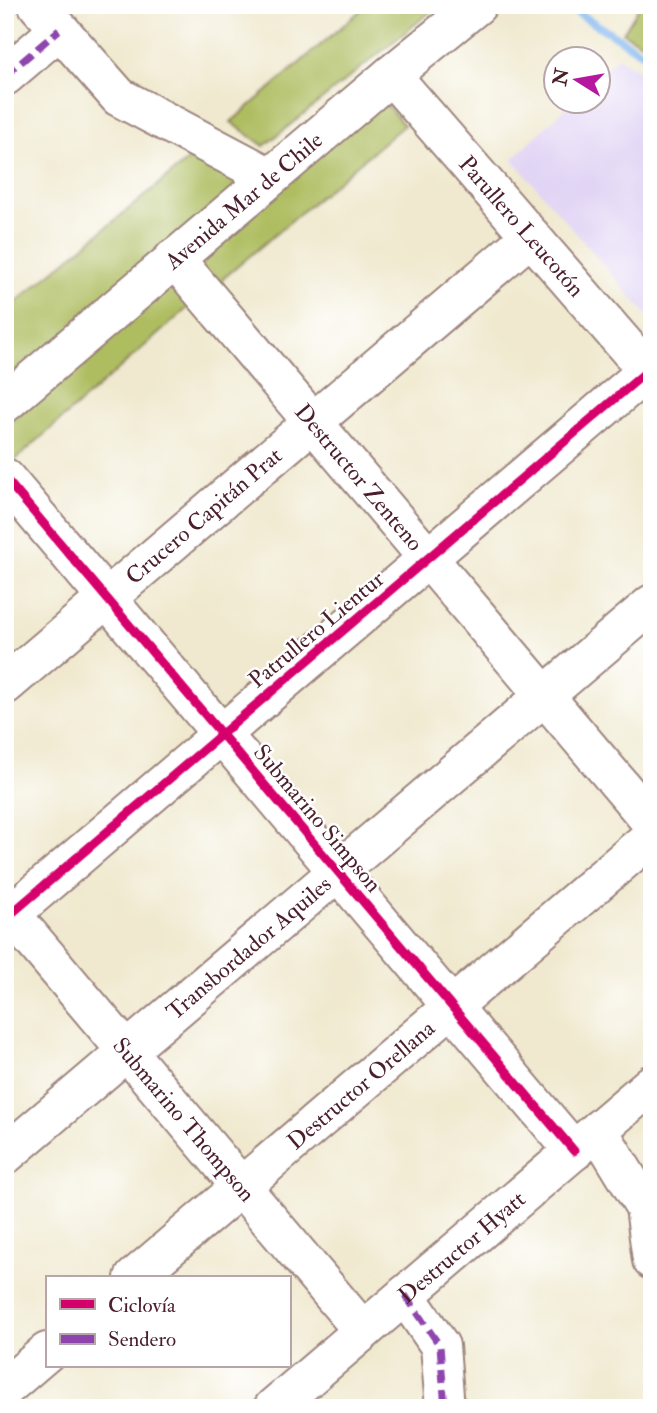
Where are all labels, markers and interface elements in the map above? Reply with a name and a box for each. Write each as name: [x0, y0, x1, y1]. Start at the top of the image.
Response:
north arrow: [542, 46, 612, 116]
text: N: [548, 65, 575, 89]
street label: Avenida Mar de Chile: [158, 125, 329, 277]
street label: Parullero Leucotón: [453, 150, 591, 303]
street label: Destructor Zenteno: [289, 398, 429, 557]
street label: Crucero Capitán Prat: [120, 441, 288, 591]
street label: Patrullero Lientur: [243, 564, 390, 694]
street label: Submarino Simpson: [246, 738, 388, 899]
street label: Transbordador Aquiles: [160, 869, 337, 1026]
street label: Destructor Orellana: [281, 1014, 441, 1156]
street label: Submarino Thompson: [106, 1032, 262, 1208]
street label: Destructor Hyatt: [392, 1185, 531, 1310]
legend: [46, 1276, 290, 1368]
text: Ciclovía: [108, 1292, 176, 1319]
text: Sendero: [108, 1326, 176, 1353]

